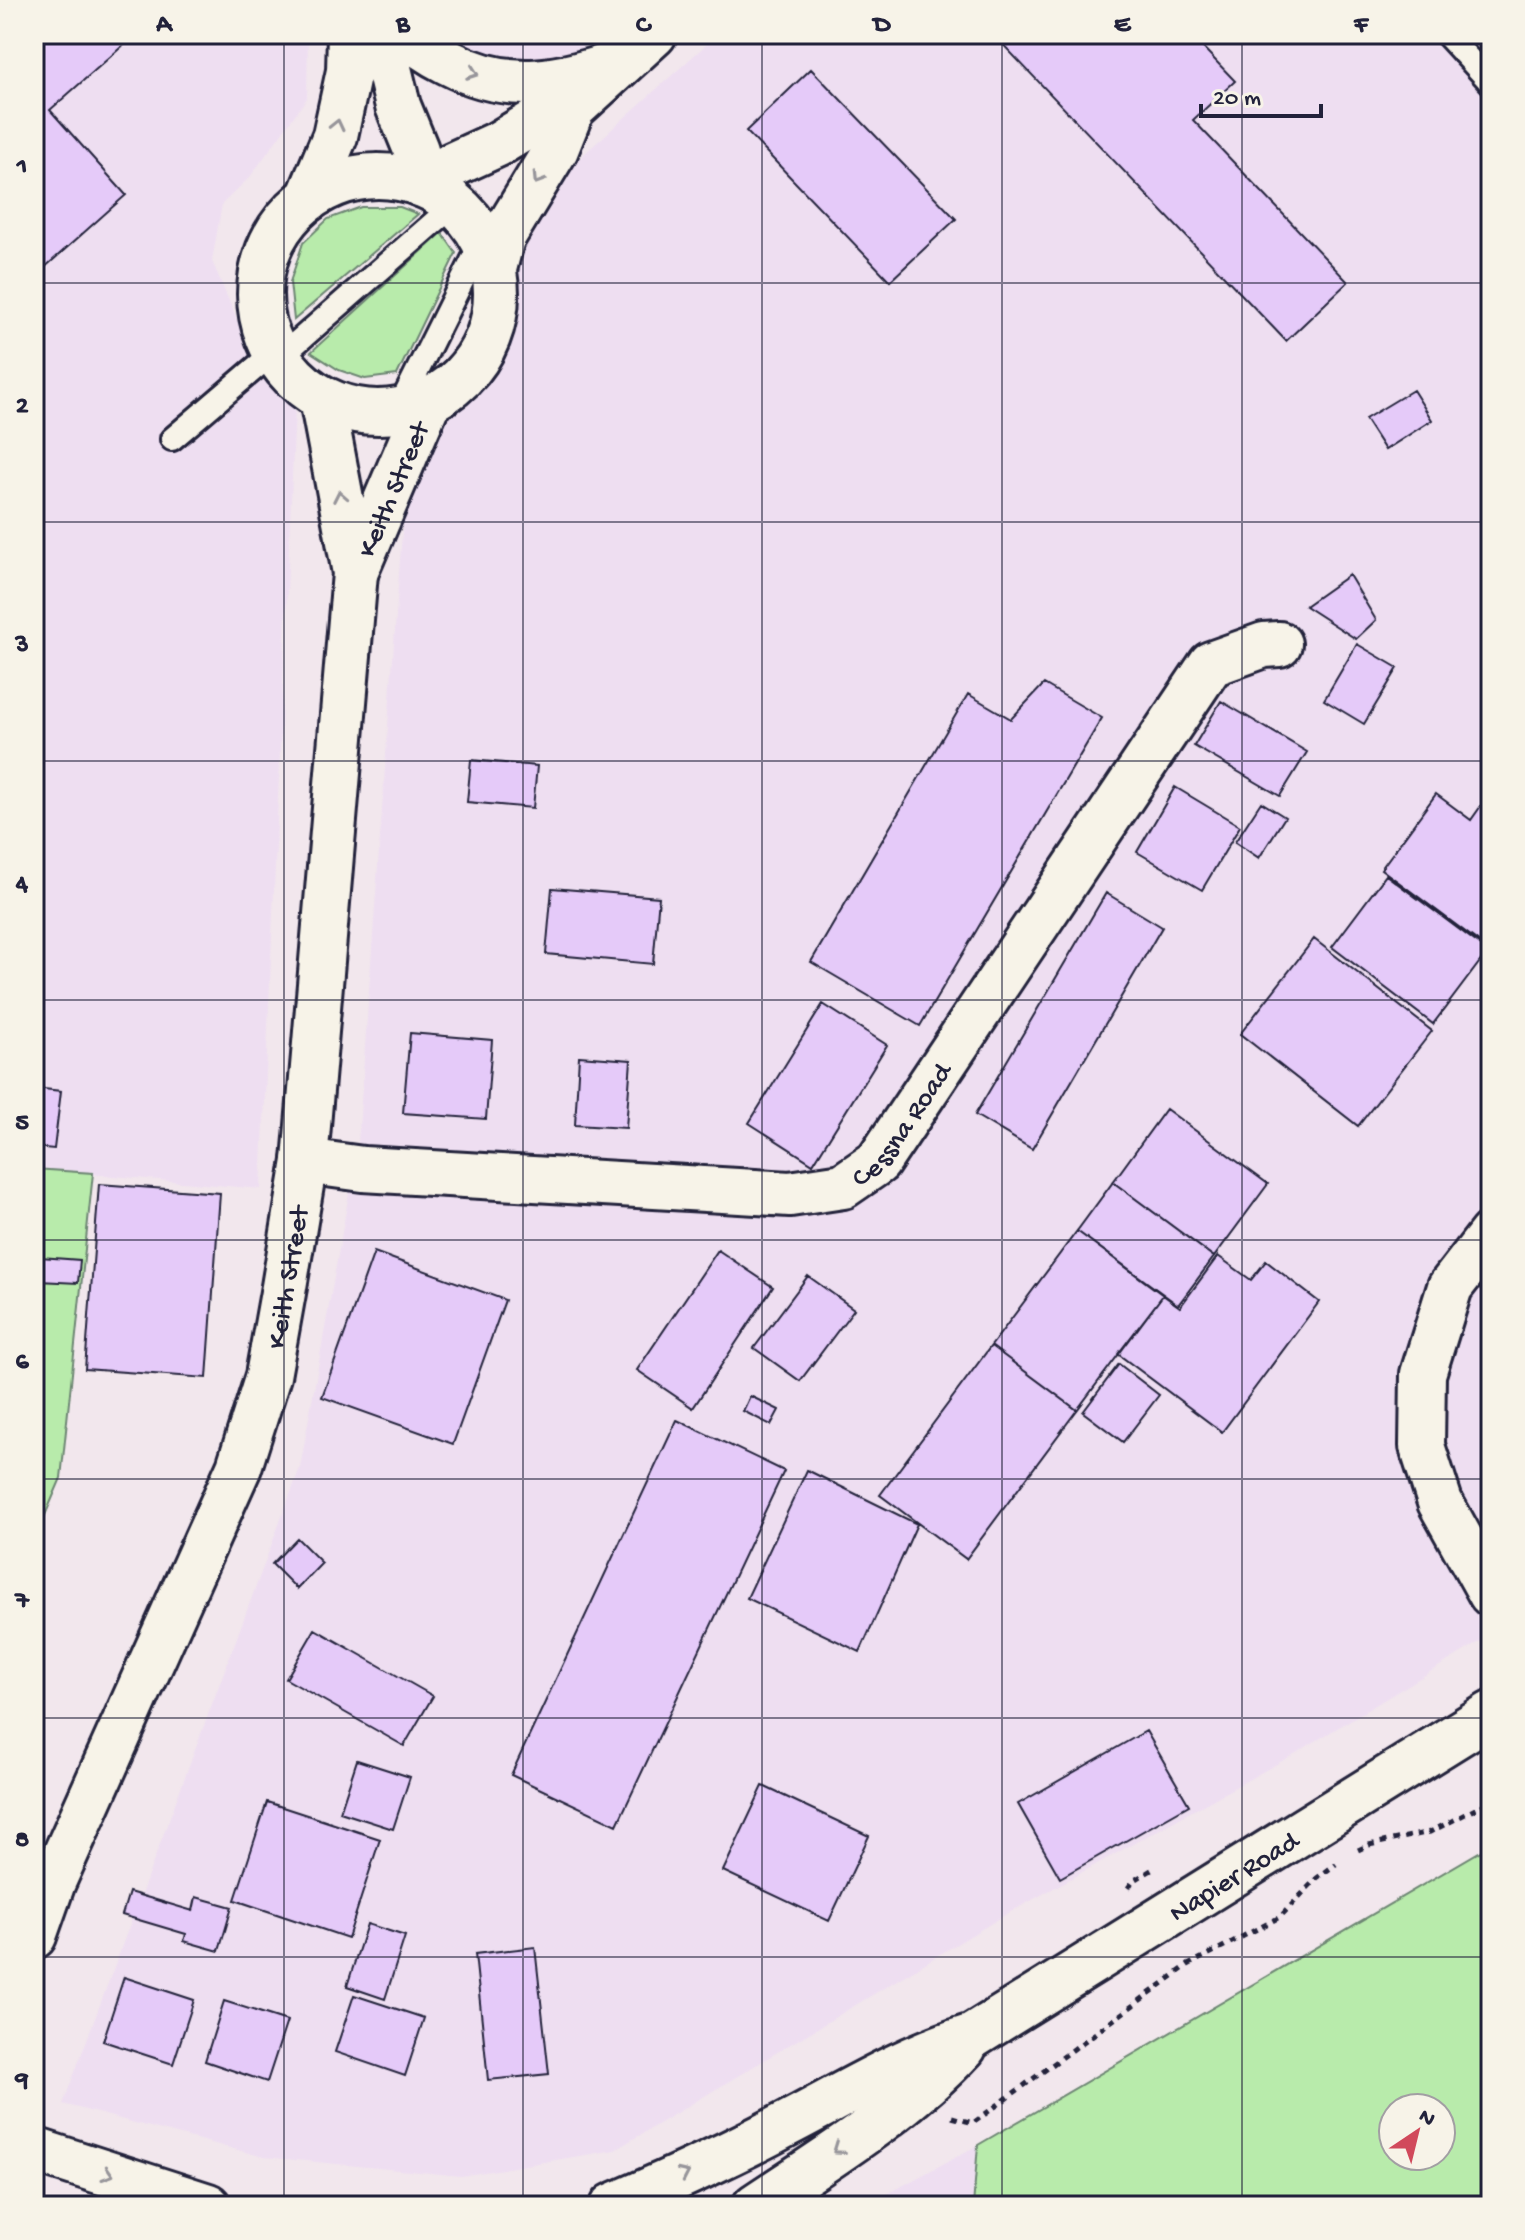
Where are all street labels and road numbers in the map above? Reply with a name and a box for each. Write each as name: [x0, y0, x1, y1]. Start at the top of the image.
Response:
street label: Keith Street: [352, 415, 440, 563]
street label: Cessna Road: [847, 1056, 962, 1196]
street label: Keith Street: [261, 1202, 319, 1352]
street label: Napier Road: [1164, 1825, 1308, 1931]

